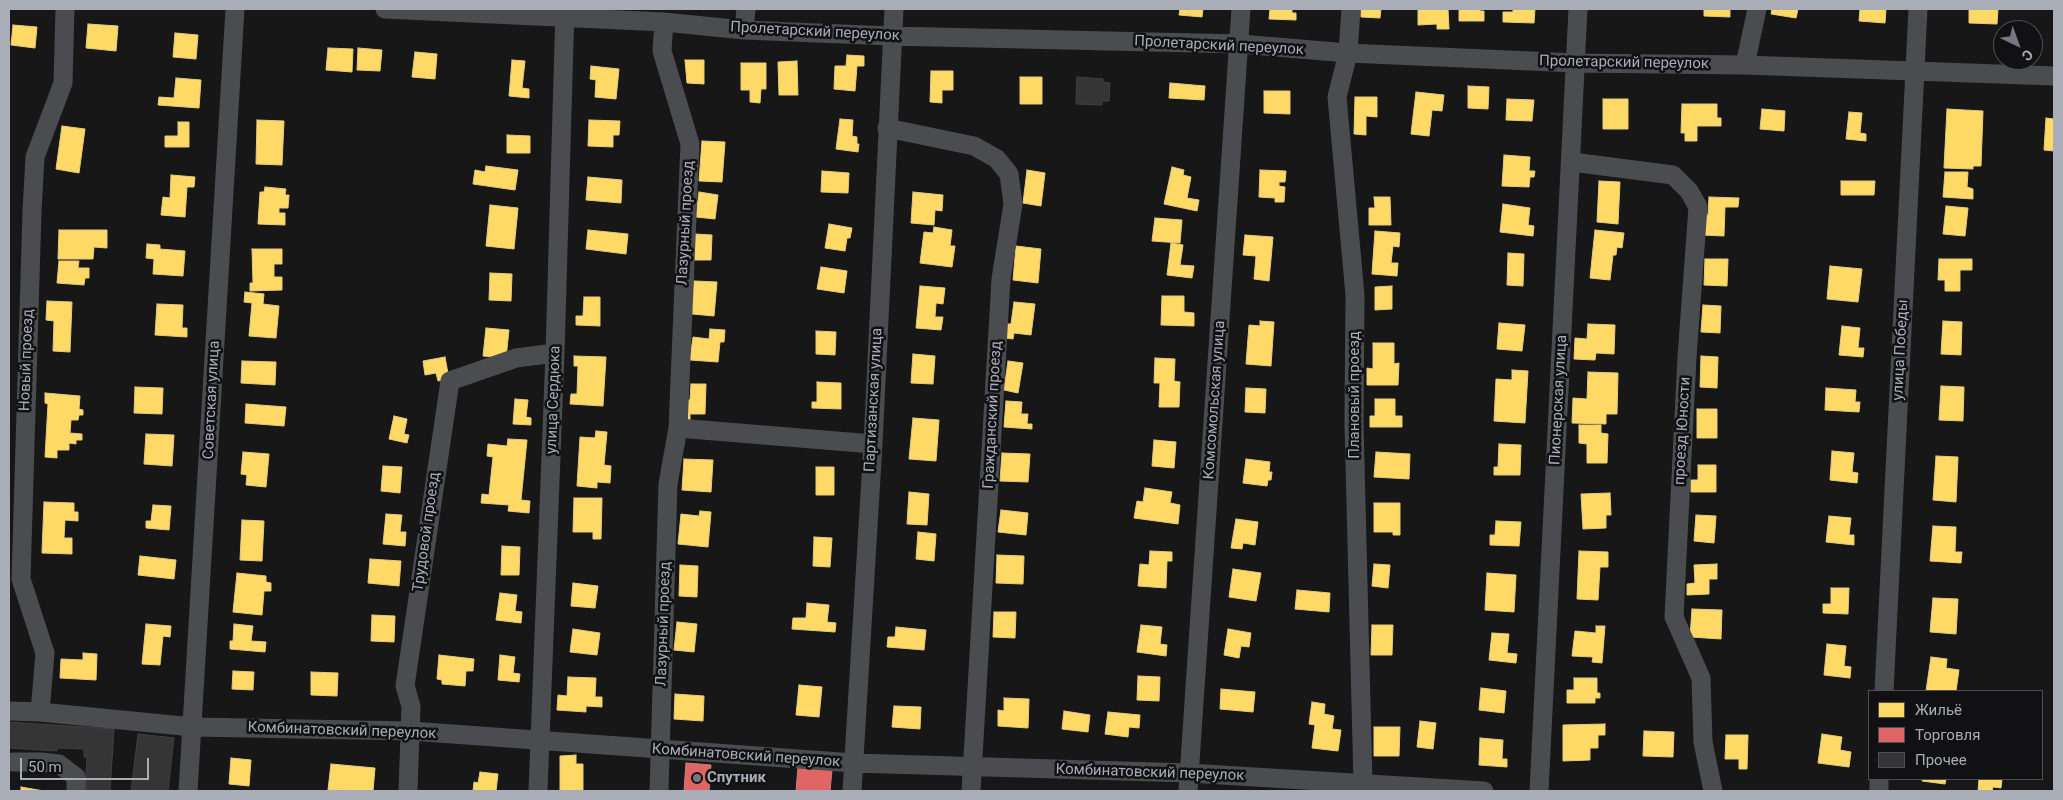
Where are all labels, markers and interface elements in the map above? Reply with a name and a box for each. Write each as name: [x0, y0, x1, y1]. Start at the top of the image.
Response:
street label: Пролетарский переулок: [730, 19, 900, 45]
north arrow: [1993, 20, 2043, 70]
street label: Пролетарский переулок: [1134, 33, 1304, 59]
text: С: [2019, 46, 2036, 64]
street label: Пролетарский переулок: [1539, 53, 1709, 73]
street label: Лазурный проезд: [674, 160, 698, 286]
street label: улица Победы: [1889, 299, 1913, 401]
street label: Новый проезд: [16, 309, 38, 411]
street label: Комсомольская улица: [1200, 320, 1230, 480]
street label: Партизанская улица: [861, 328, 887, 472]
street label: Плановый проезд: [1346, 331, 1364, 459]
street label: Пионерская улица: [1547, 335, 1571, 465]
street label: Советская улица: [200, 340, 224, 460]
street label: Гражданский проезд: [980, 341, 1006, 489]
street label: улица Сердюка: [543, 345, 565, 455]
street label: проезд Юности: [1671, 376, 1695, 486]
street label: Трудовой проезд: [410, 471, 444, 593]
street label: Лазурный проезд: [653, 561, 675, 687]
legend: [1868, 690, 2043, 780]
text: Жильё: [1915, 701, 1962, 719]
street label: Комбинатовский переулок: [247, 719, 437, 743]
text: Торговля: [1915, 726, 1980, 744]
street label: Комбинатовский переулок: [651, 740, 841, 772]
scale bar: [22, 748, 151, 780]
text: Прочее: [1915, 751, 1967, 769]
text: 50 m: [28, 758, 62, 776]
street label: Комбинатовский переулок: [1055, 761, 1245, 785]
place label: Спутник: [707, 769, 766, 787]
marker: Спутник: [691, 772, 703, 784]

